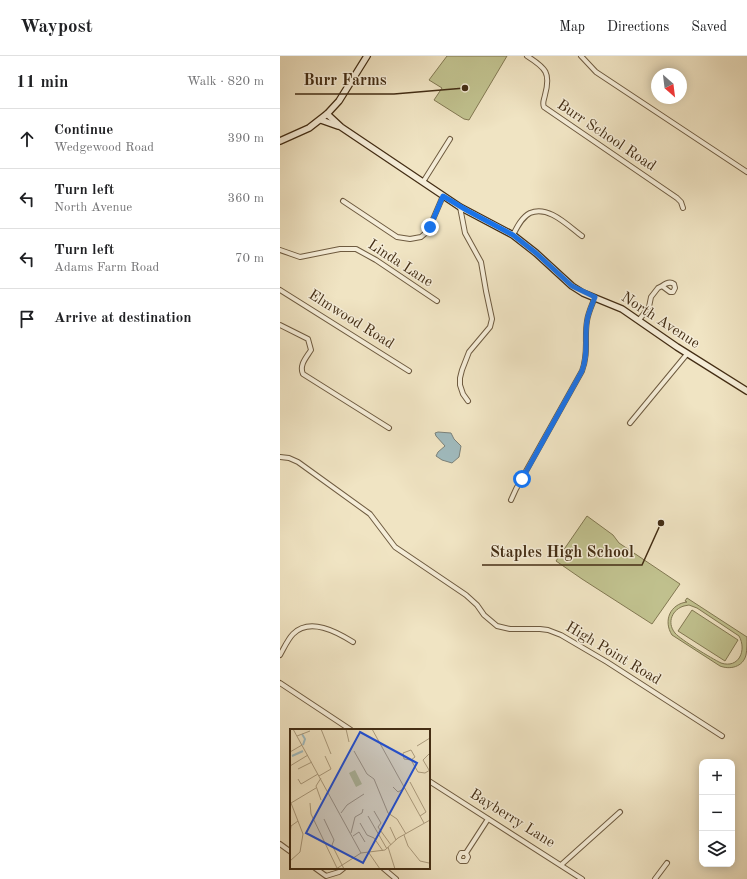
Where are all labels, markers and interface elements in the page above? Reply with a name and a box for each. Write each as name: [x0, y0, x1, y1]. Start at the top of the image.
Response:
text: Waypost: [20, 18, 93, 37]
text: Map: [559, 20, 585, 34]
text: Directions: [607, 20, 669, 34]
text: Saved: [691, 20, 727, 34]
callout: Burr Farms: [295, 66, 394, 94]
north arrow: [651, 68, 687, 104]
text: Burr Farms: [303, 73, 387, 89]
text: 11 min: [16, 74, 69, 91]
text: Walk · 820 m: [187, 75, 264, 88]
street label: Burr School Road: [554, 98, 658, 175]
text: Continue: [54, 123, 113, 138]
icon: ahead: [16, 128, 38, 150]
text: 390 m: [227, 132, 264, 145]
text: Wedgewood Road: [54, 141, 154, 154]
text: Turn left: [54, 183, 114, 198]
icon: left: [16, 188, 38, 210]
text: 360 m: [227, 192, 264, 205]
text: North Avenue: [54, 201, 132, 214]
route end: [421, 218, 439, 236]
street label: Linda Lane: [365, 238, 435, 291]
text: Turn left: [54, 243, 114, 258]
icon: left: [16, 248, 38, 270]
text: 70 m: [235, 252, 264, 265]
text: Adams Farm Road: [54, 261, 159, 274]
street label: Elmwood Road: [306, 288, 396, 352]
street label: North Avenue: [618, 290, 702, 352]
icon: arrive: [16, 308, 38, 330]
text: Arrive at destination: [54, 311, 192, 326]
route start: [513, 470, 531, 488]
callout: Staples High School: [482, 537, 642, 565]
text: Staples High School: [490, 545, 634, 561]
street label: High Point Road: [563, 620, 663, 688]
inset map: [290, 729, 430, 869]
map controls: [699, 759, 735, 867]
button: +: [699, 759, 735, 795]
street label: Bayberry Lane: [467, 787, 557, 851]
button: −: [699, 795, 735, 831]
button: layers: [699, 831, 735, 867]

